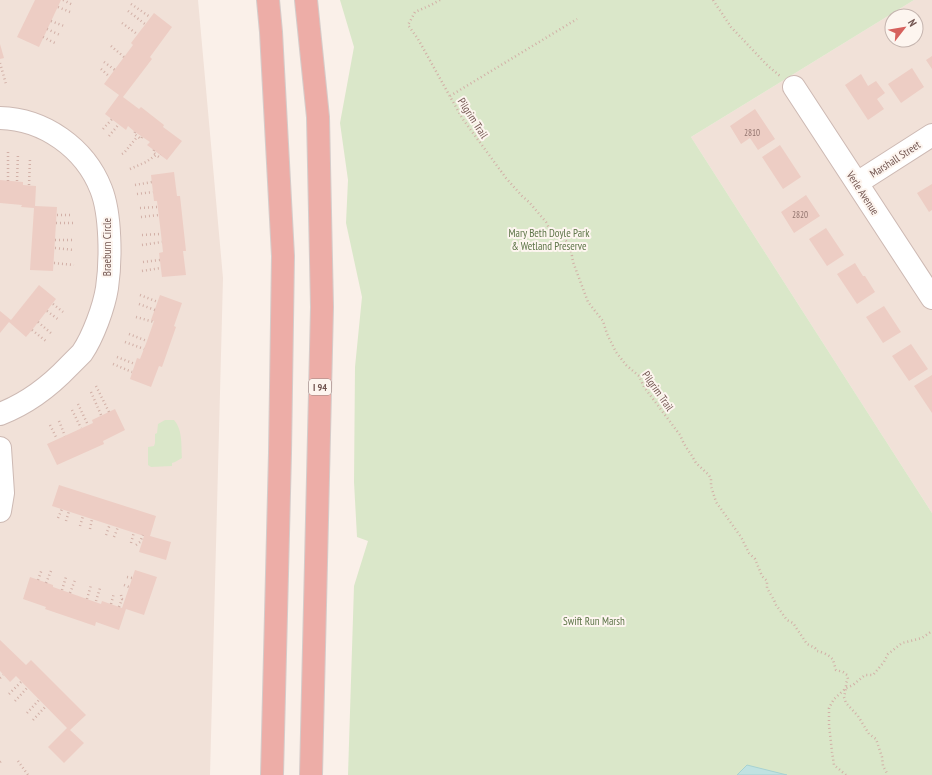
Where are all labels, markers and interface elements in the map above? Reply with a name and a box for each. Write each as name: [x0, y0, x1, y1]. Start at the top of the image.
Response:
north arrow: [884, 8, 924, 48]
text: N: [905, 17, 920, 29]
street label: Pilgrim Trail: [455, 95, 492, 141]
house number: 2810: [744, 127, 760, 138]
street label: Marshall Street: [867, 137, 923, 181]
street label: Verle Avenue: [843, 168, 882, 218]
house number: 2820: [792, 209, 808, 220]
street label: Braeburn Circle: [100, 217, 114, 276]
park label: Mary Beth Doyle Park & Wetland Preserve: [509, 226, 590, 253]
street label: Pilgrim Trail: [639, 368, 677, 414]
road number: I 94: [309, 379, 331, 395]
park label: Swift Run Marsh: [563, 614, 625, 628]

